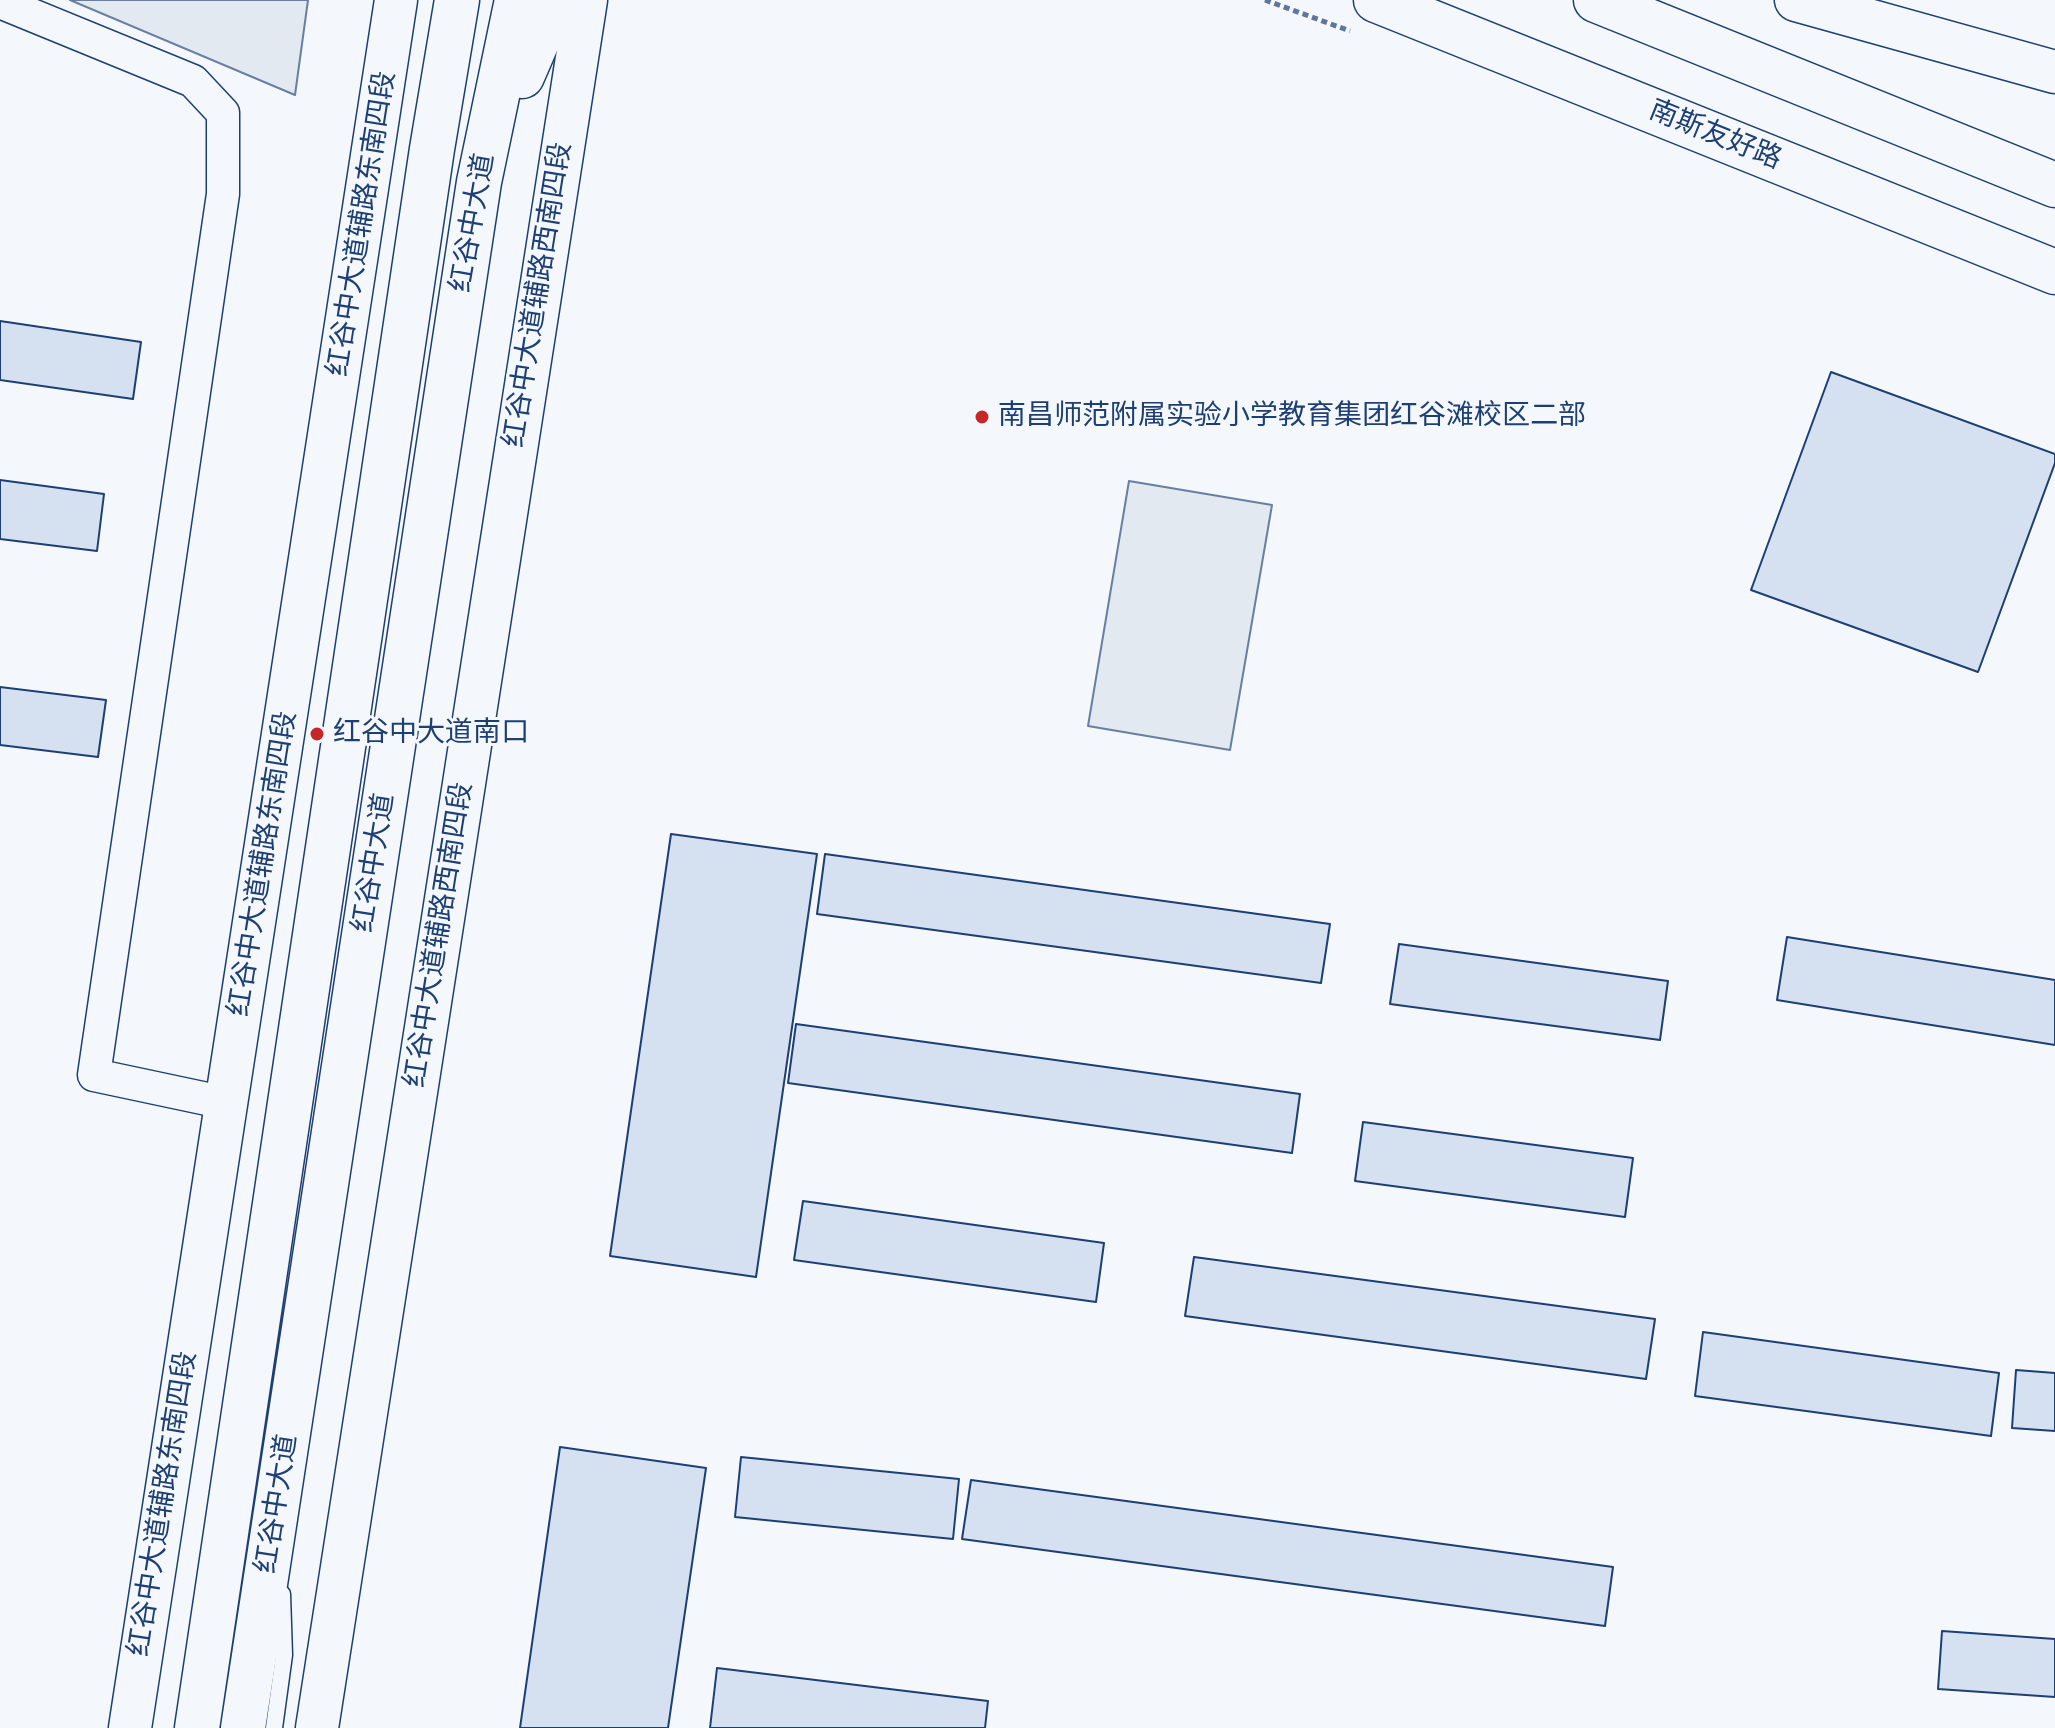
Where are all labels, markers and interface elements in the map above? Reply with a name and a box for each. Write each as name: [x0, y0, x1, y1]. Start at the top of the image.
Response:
street label: 红谷中大道辅路东南四段: [322, 69, 404, 379]
street label: 南斯友好路: [1644, 94, 1786, 178]
street label: 红谷中大道辅路西南四段: [498, 140, 580, 450]
street label: 红谷中大道: [445, 151, 503, 295]
place label: 南昌师范附属实验小学教育集团红谷滩校区二部: [998, 400, 1586, 434]
marker: 南昌师范附属实验小学教育集团红谷滩校区二部: [973, 408, 991, 426]
street label: 红谷中大道辅路东南四段: [223, 709, 305, 1019]
place label: 红谷中大道南口: [333, 717, 529, 751]
marker: 红谷中大道南口: [308, 725, 326, 743]
street label: 红谷中大道辅路西南四段: [399, 780, 481, 1090]
street label: 红谷中大道: [347, 791, 403, 935]
street label: 红谷中大道辅路东南四段: [123, 1349, 205, 1659]
street label: 红谷中大道: [250, 1432, 306, 1576]

